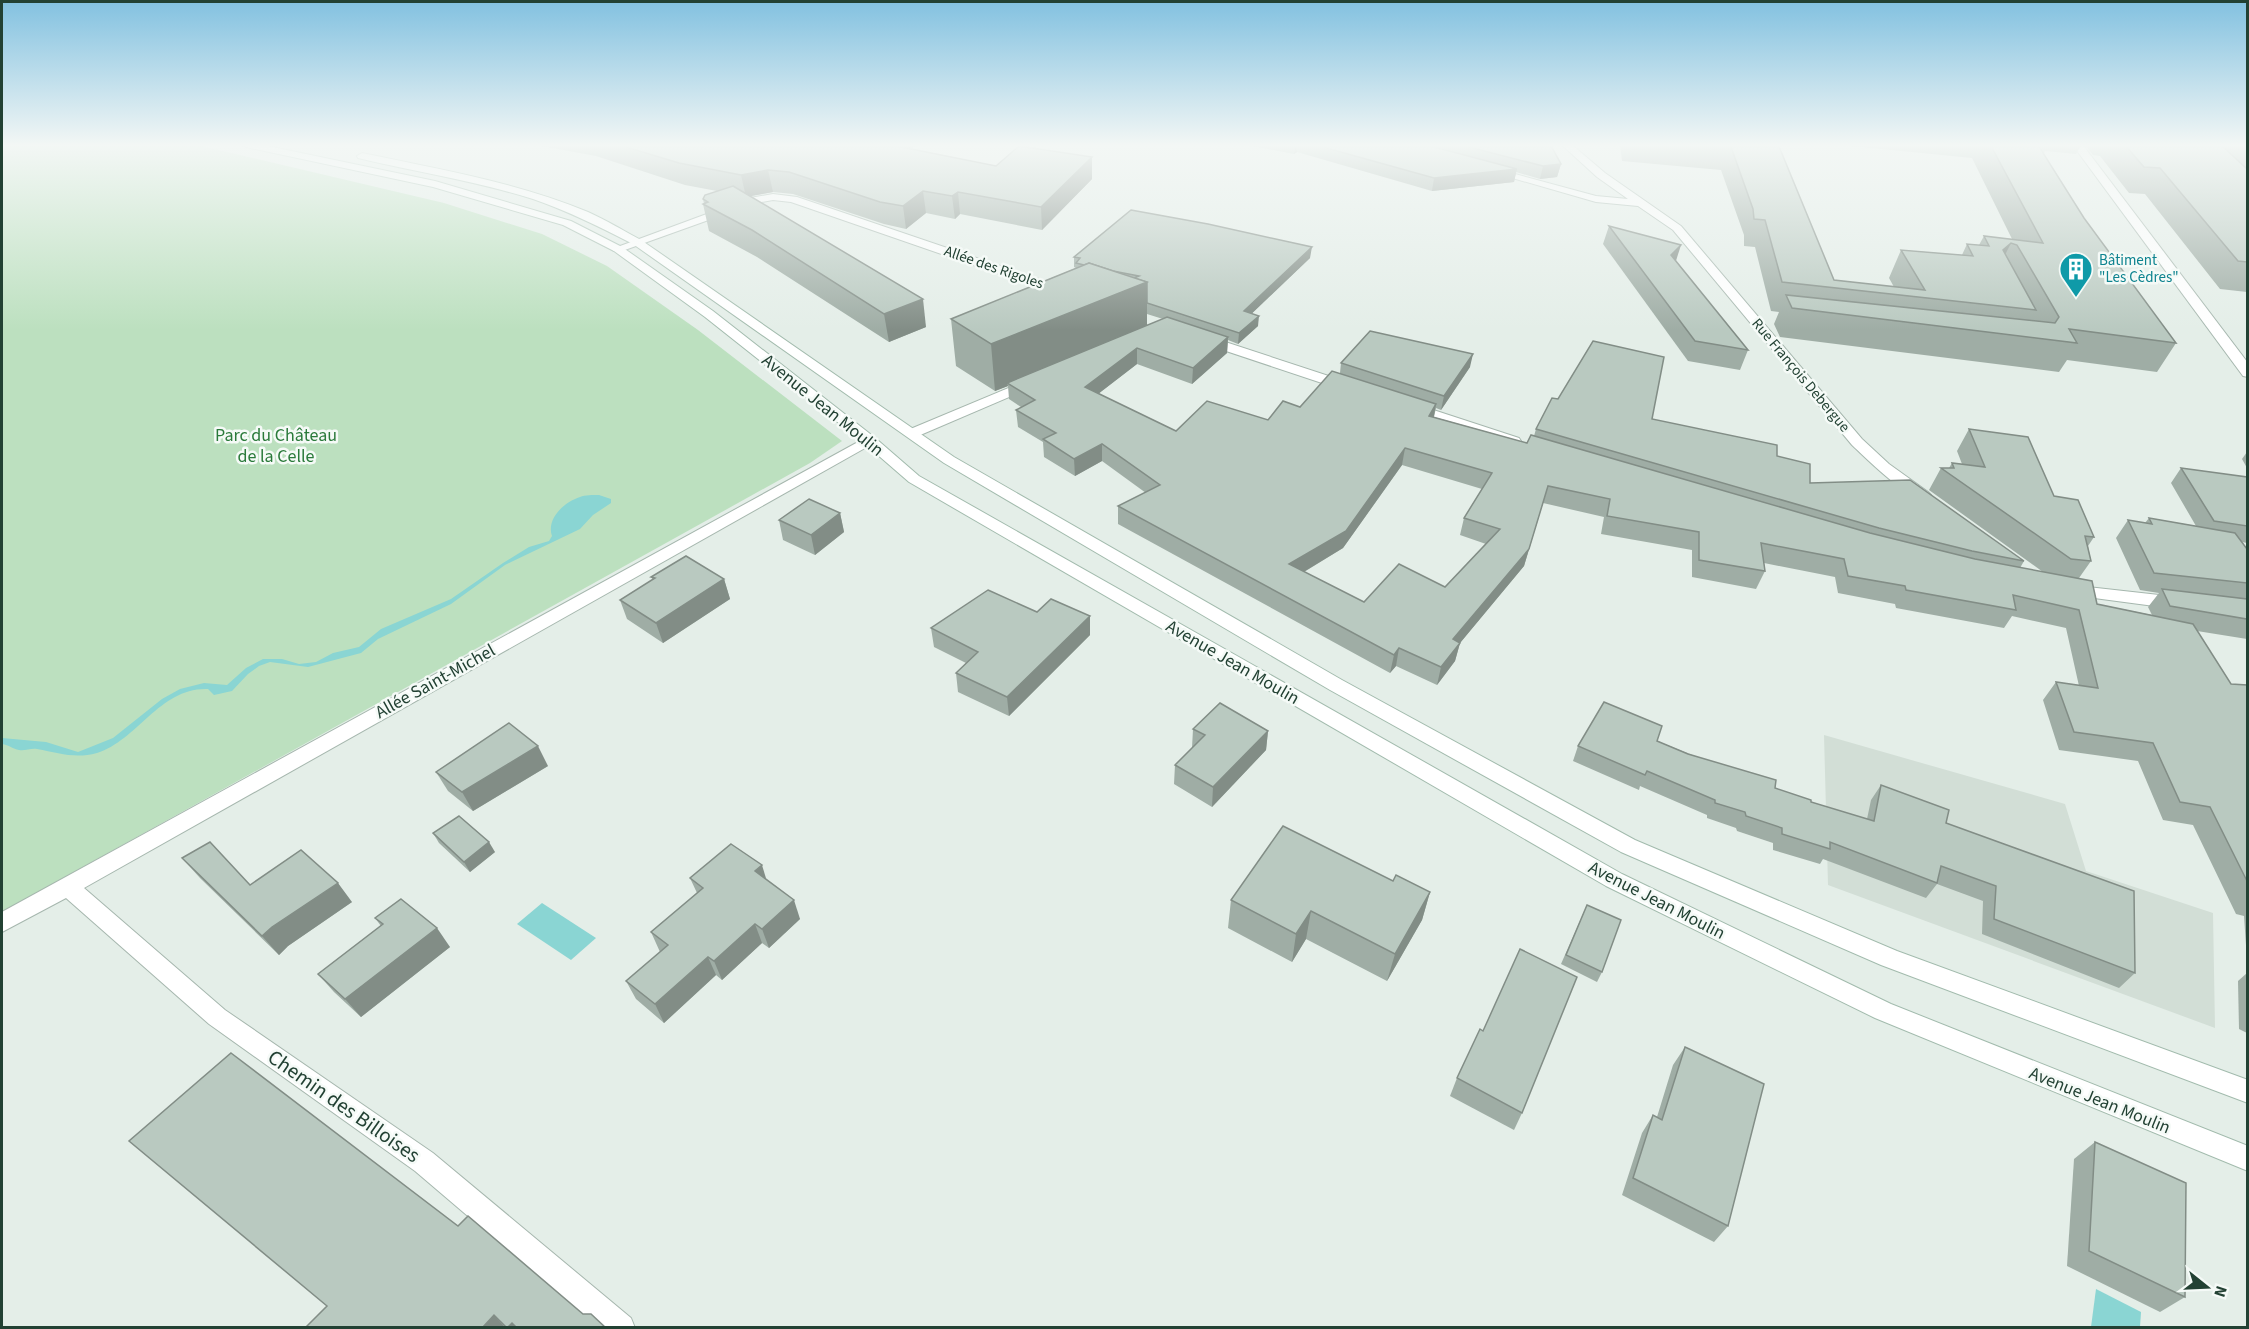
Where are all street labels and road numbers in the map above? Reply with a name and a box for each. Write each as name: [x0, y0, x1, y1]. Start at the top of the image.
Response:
street label: Allée des Rigoles: [941, 241, 1046, 294]
street label: Rue François Debergue: [1747, 314, 1855, 437]
street label: Avenue Jean Moulin: [756, 348, 889, 462]
street label: Avenue Jean Moulin: [1161, 614, 1304, 711]
street label: Allée Saint-Michel: [371, 638, 500, 725]
street label: Avenue Jean Moulin: [1584, 855, 1729, 946]
street label: Chemin des Billoises: [262, 1042, 426, 1170]
street label: Avenue Jean Moulin: [2025, 1061, 2174, 1140]

